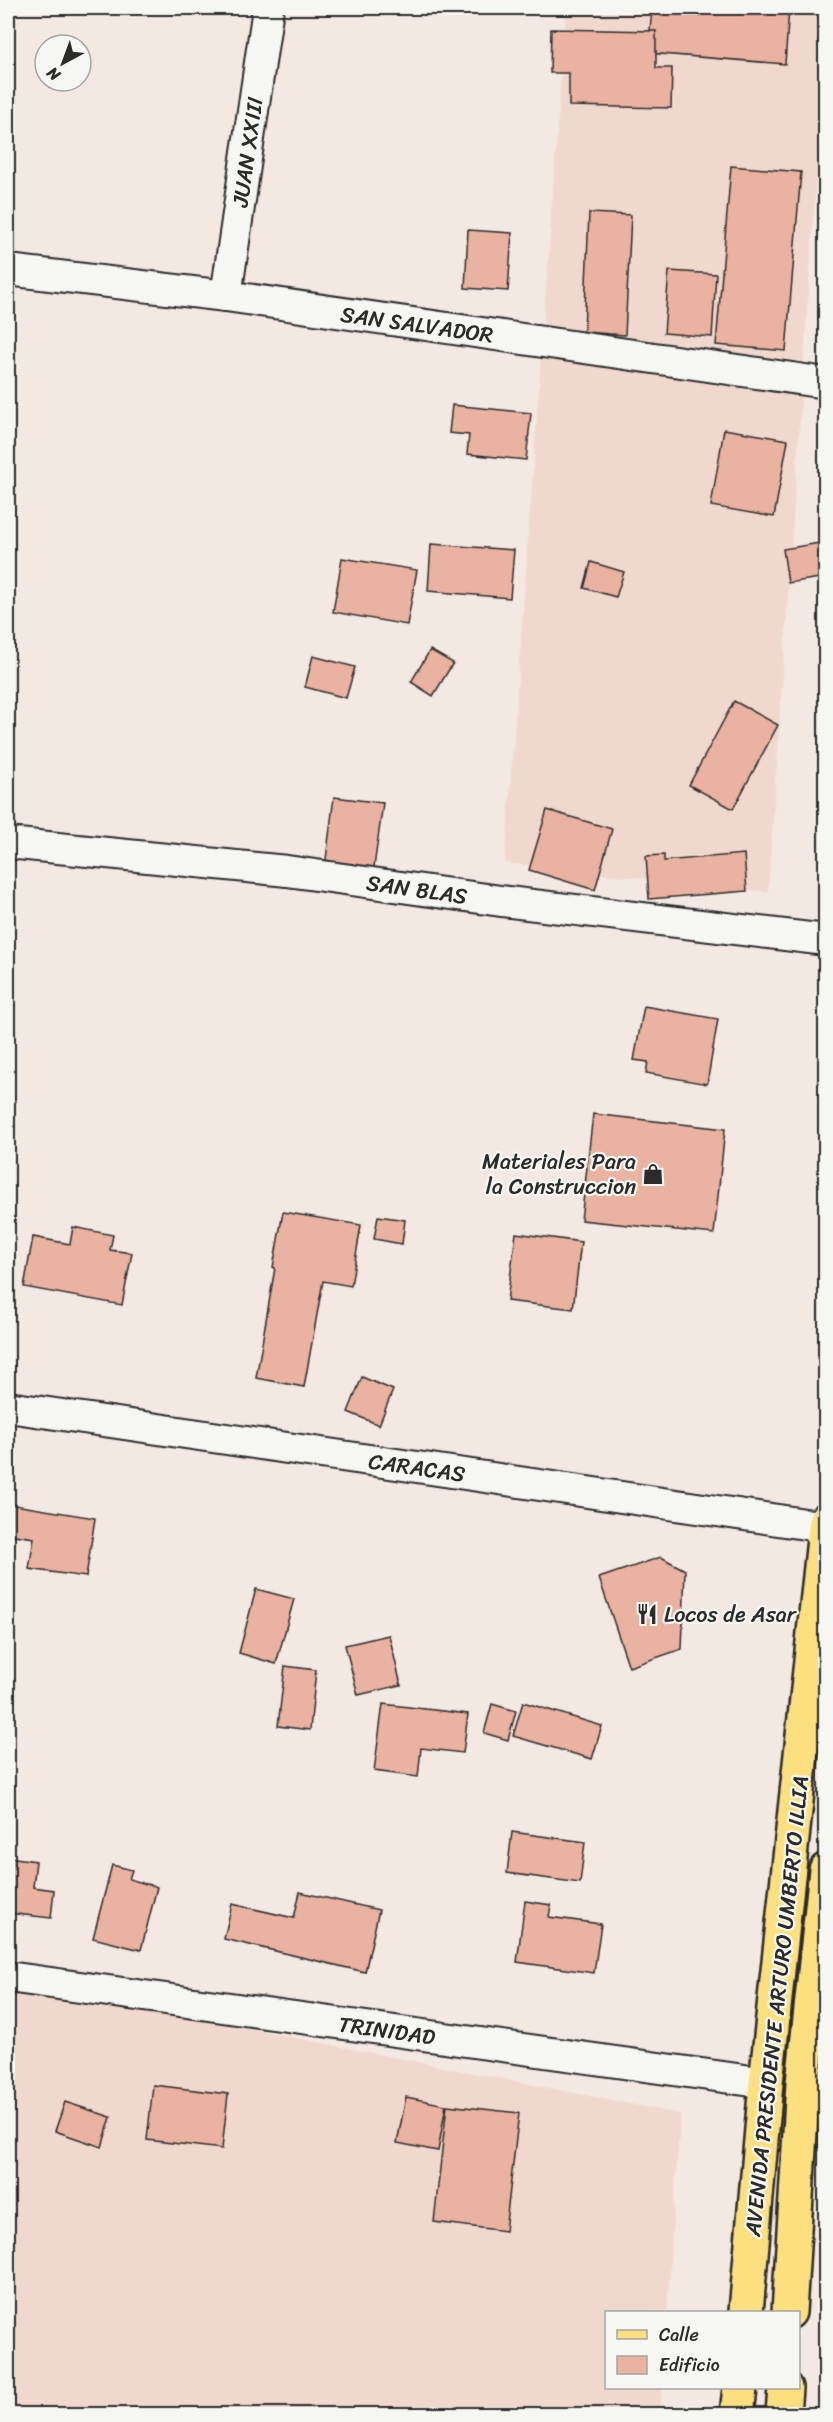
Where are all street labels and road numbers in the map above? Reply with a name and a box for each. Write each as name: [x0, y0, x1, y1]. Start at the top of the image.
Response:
street label: JUAN XXIII: [220, 94, 275, 211]
street label: SAN SALVADOR: [338, 294, 496, 355]
street label: SAN BLAS: [364, 863, 470, 916]
street label: CARACAS: [366, 1441, 468, 1494]
street label: AVENIDA PRESIDENTE ARTURO UMBERTO ILLIA: [733, 1774, 820, 2239]
street label: TRINIDAD: [336, 2004, 438, 2057]

